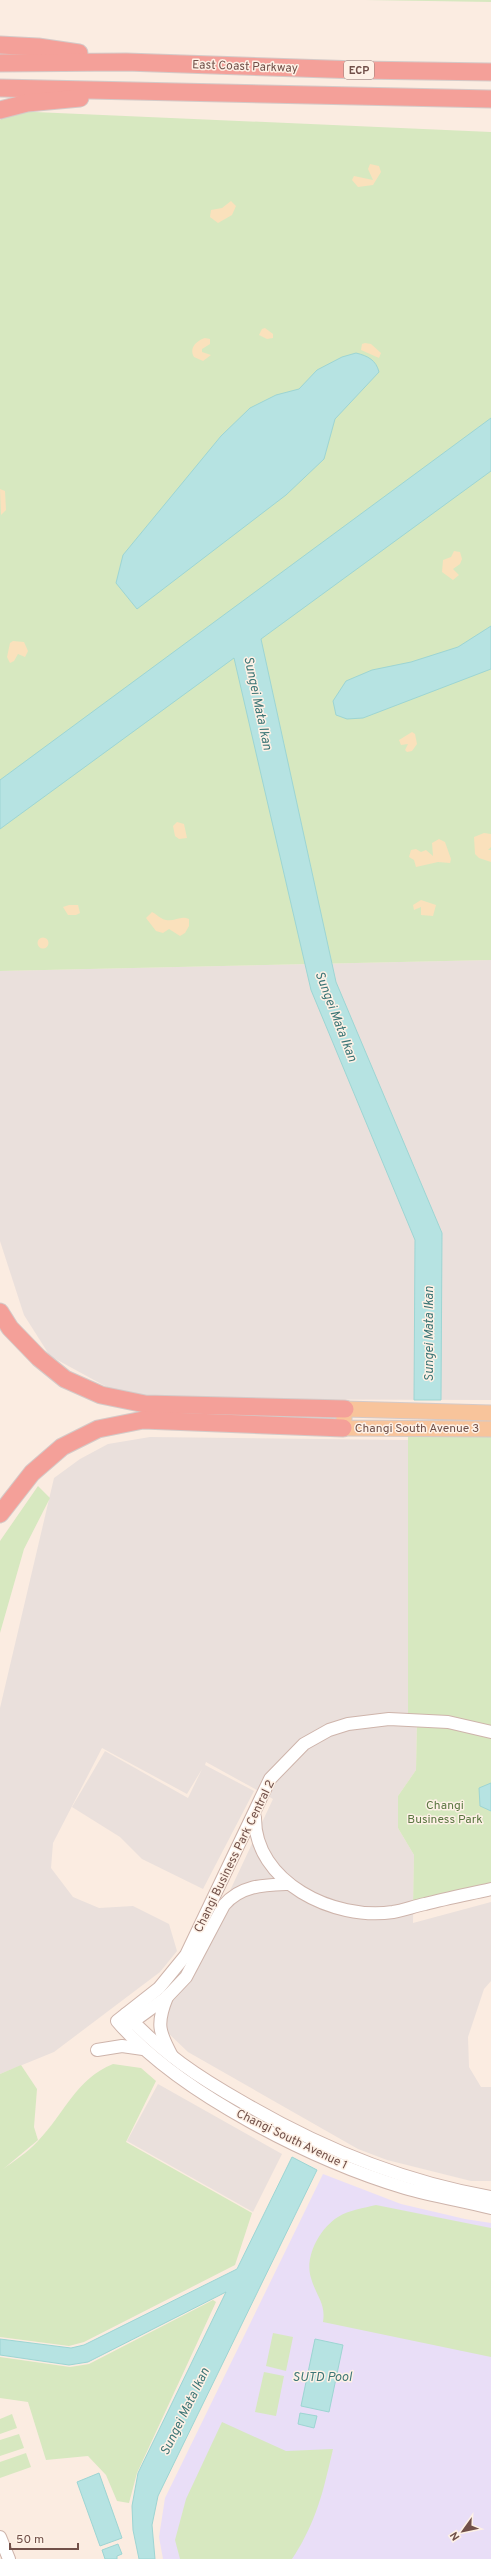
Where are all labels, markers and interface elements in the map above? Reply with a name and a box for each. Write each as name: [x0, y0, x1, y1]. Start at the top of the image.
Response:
street label: East Coast Parkway: [192, 57, 298, 77]
road number: ECP: [344, 61, 374, 79]
water label: Sungei Mata Ikan: [239, 655, 275, 752]
water label: Sungei Mata Ikan: [311, 969, 360, 1064]
water label: Sungei Mata Ikan: [422, 1286, 438, 1382]
street label: Changi South Avenue 3: [355, 1421, 479, 1437]
street label: Changi Business Park Central 2: [191, 1777, 279, 1935]
park label: Changi Business Park: [407, 1798, 483, 1828]
street label: Changi South Avenue 1: [233, 2106, 350, 2174]
water label: Sungei Mata Ikan: [158, 2365, 214, 2458]
water label: SUTD Pool: [292, 2370, 352, 2386]
north arrow: [443, 2511, 483, 2551]
scale bar: [10, 2525, 78, 2551]
text: N: [447, 2529, 463, 2543]
text: 50 m: [16, 2532, 44, 2548]

